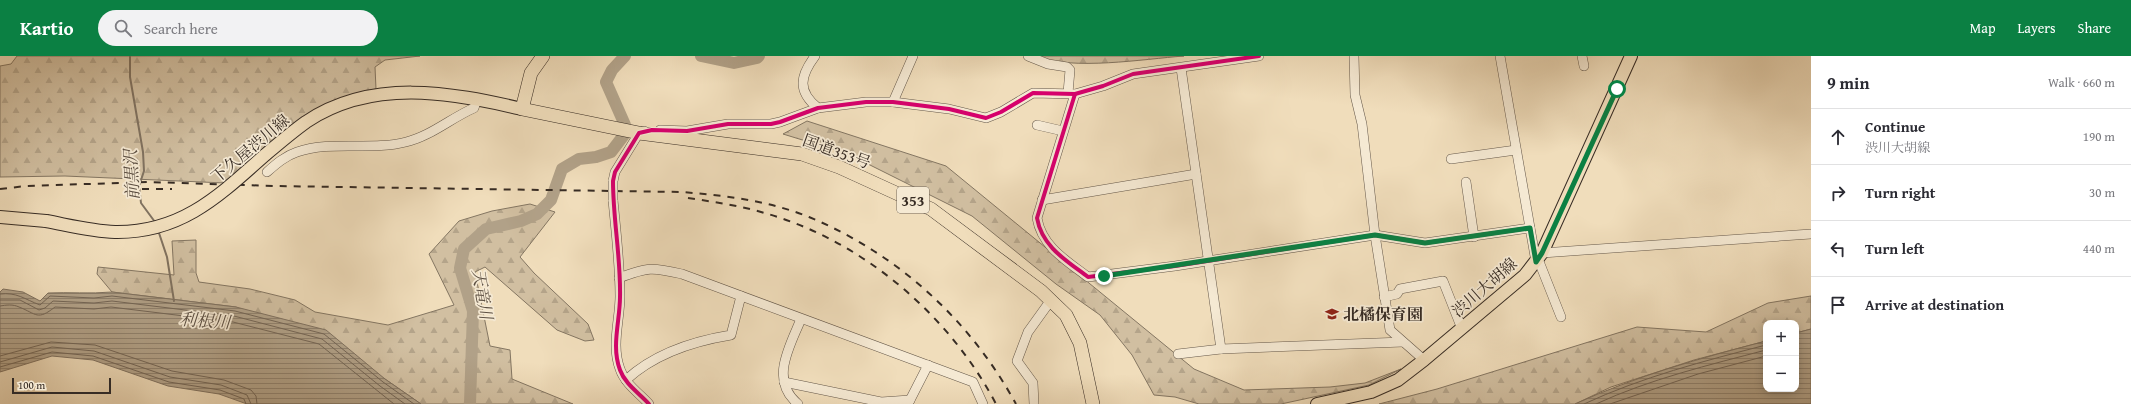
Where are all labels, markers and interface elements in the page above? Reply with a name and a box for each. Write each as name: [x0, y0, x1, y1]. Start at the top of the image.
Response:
search box: [98, 10, 378, 46]
text: Kartio: [20, 14, 74, 42]
icon: search: [112, 17, 134, 39]
text: Search here: [144, 18, 218, 39]
text: Map: [1970, 18, 1996, 38]
text: Layers: [2018, 18, 2056, 38]
text: Share: [2078, 18, 2111, 38]
text: 9 min: [1827, 70, 1869, 95]
text: Walk · 660 m: [2048, 73, 2115, 92]
route start: [1608, 80, 1626, 98]
street label: 下久屋渋川線: [206, 108, 294, 188]
text: Continue: [1865, 116, 1926, 137]
icon: ahead: [1827, 126, 1849, 148]
text: 190 m: [2083, 127, 2115, 146]
street label: 国道353号: [799, 128, 875, 174]
text: 渋川大胡線: [1865, 138, 1930, 157]
water label: 前黒沢: [117, 147, 145, 201]
icon: right: [1827, 182, 1849, 204]
text: Turn right: [1865, 182, 1936, 203]
text: 30 m: [2089, 183, 2115, 202]
road number: 353: [897, 187, 929, 213]
icon: left: [1827, 238, 1849, 260]
text: Turn left: [1865, 238, 1924, 259]
text: 440 m: [2083, 239, 2115, 258]
street label: 渋川大胡線: [1446, 252, 1522, 322]
water label: 天竜川: [466, 267, 500, 323]
route end: [1095, 267, 1113, 285]
icon: arrive: [1827, 294, 1849, 316]
text: Arrive at destination: [1865, 294, 2004, 315]
place label: 北橘保育園: [1343, 302, 1423, 326]
water label: 利根川: [179, 306, 233, 334]
school or university icon: 北橘保育園: [1324, 306, 1340, 322]
map controls: [1763, 320, 1799, 392]
button: +: [1763, 320, 1799, 356]
button: −: [1763, 356, 1799, 392]
scale bar: [12, 376, 111, 395]
text: 100 m: [18, 377, 45, 393]

